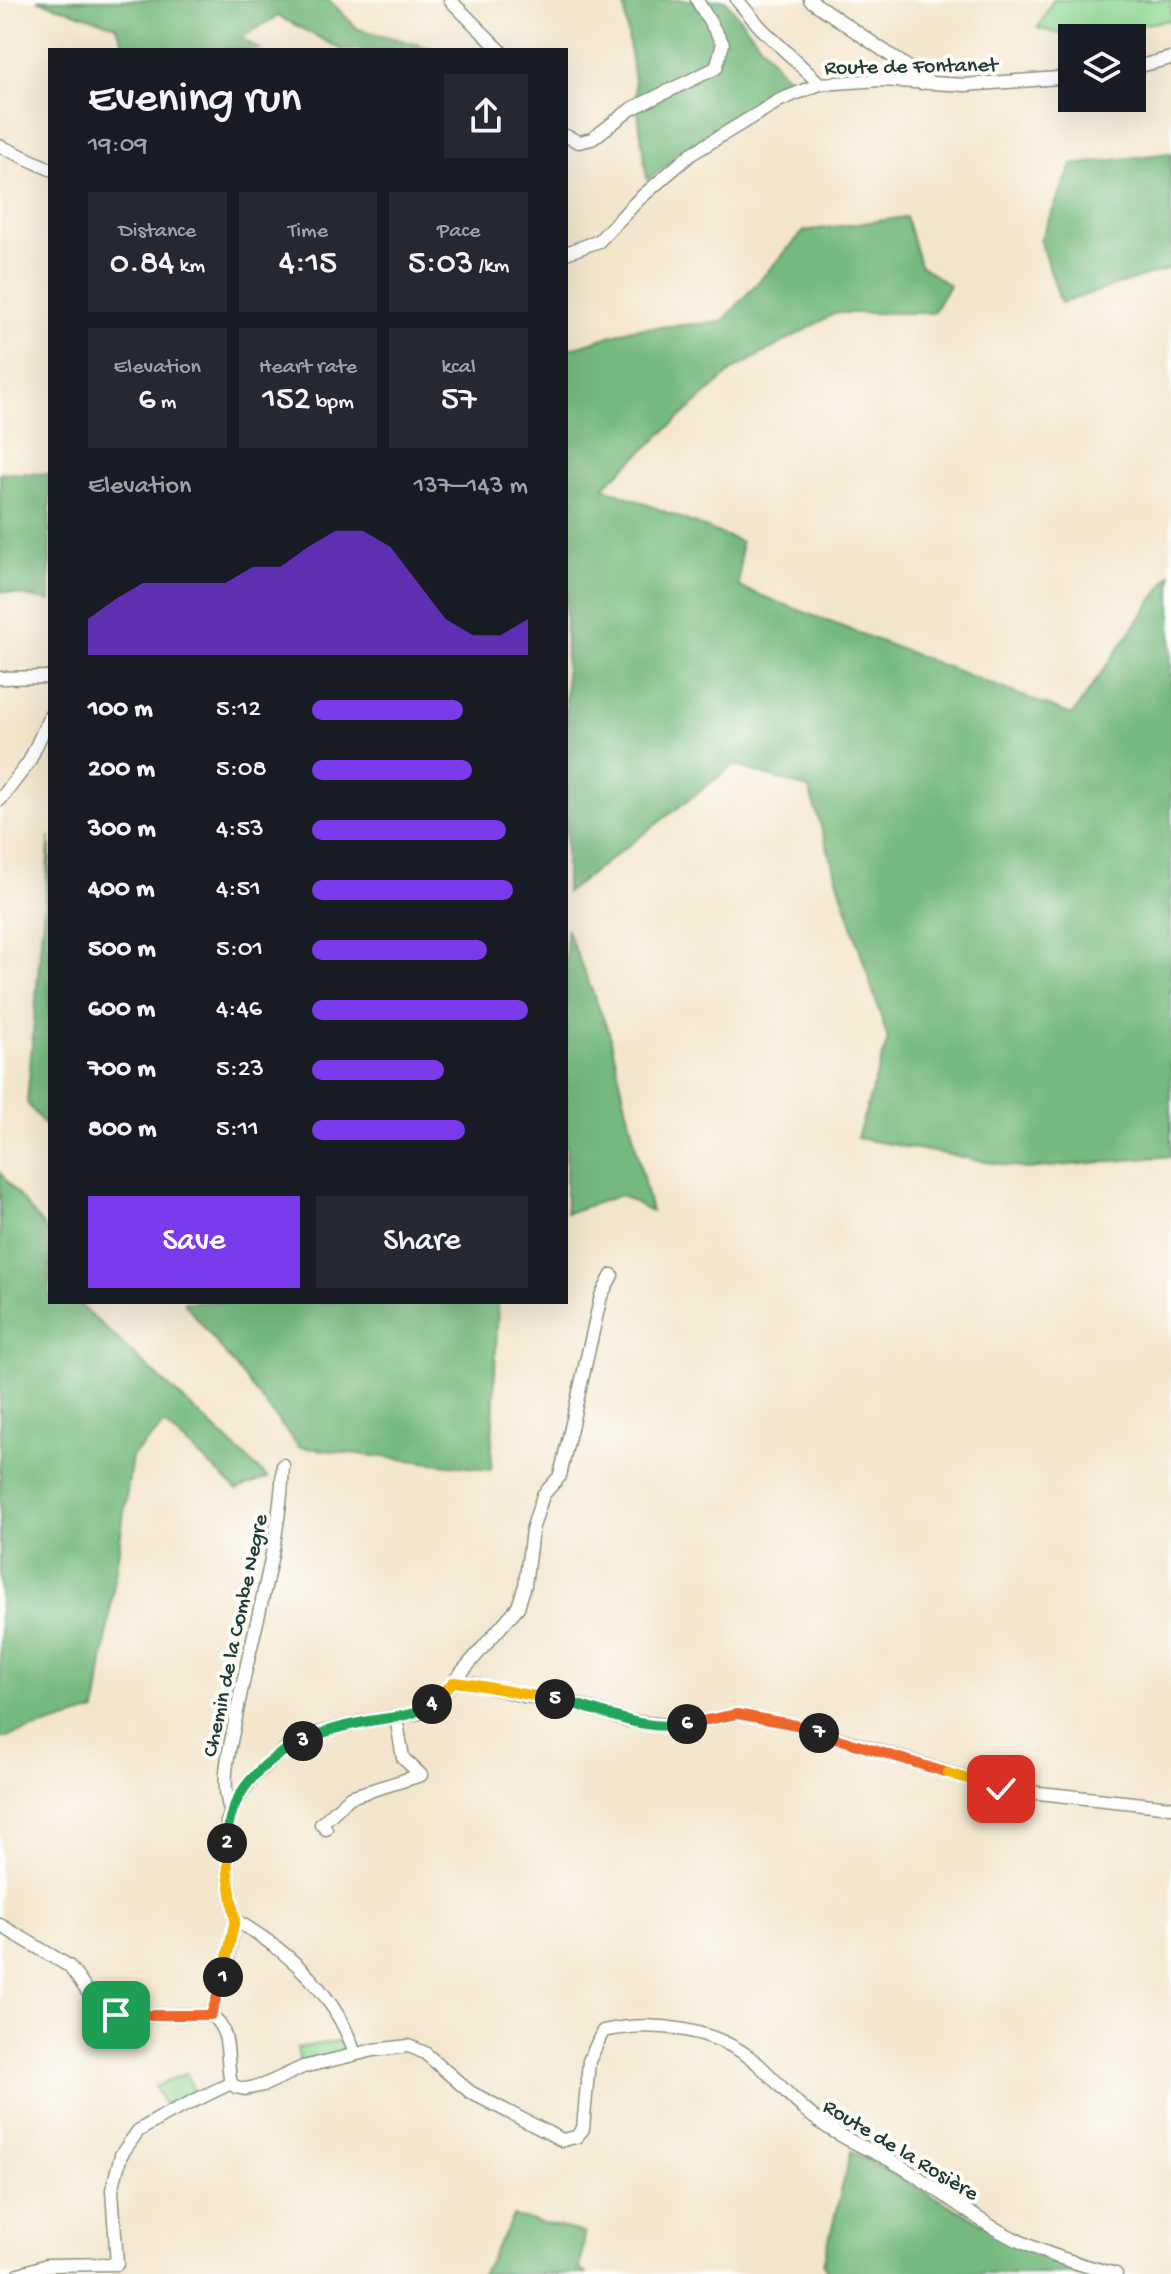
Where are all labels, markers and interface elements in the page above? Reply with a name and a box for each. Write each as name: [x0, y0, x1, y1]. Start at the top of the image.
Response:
map controls: [1058, 24, 1146, 112]
button: layers: [1058, 24, 1146, 112]
street label: Route de Fontanet: [824, 53, 1000, 83]
button: share: [444, 74, 528, 158]
text: Evening run: [88, 75, 301, 127]
text: 19:09: [88, 131, 147, 162]
text: Distance: [118, 219, 196, 245]
text: Time: [288, 219, 328, 245]
text: Pace: [437, 219, 480, 245]
text: 0.84: [110, 245, 174, 285]
text: 4:15: [279, 245, 337, 285]
text: 5:03: [408, 245, 473, 285]
text: km: [174, 254, 205, 280]
text: /km: [473, 254, 509, 280]
text: Elevation: [114, 355, 201, 381]
text: Heart rate: [259, 355, 357, 381]
text: kcal: [441, 355, 476, 381]
text: 6: [138, 381, 156, 421]
text: 152: [262, 381, 310, 421]
text: 57: [441, 381, 476, 421]
text: m: [156, 390, 176, 416]
text: bpm: [310, 390, 354, 416]
text: Elevation: [88, 472, 191, 503]
text: 137–143 m: [414, 472, 528, 503]
text: 100 m: [88, 695, 153, 726]
text: 5:12: [216, 695, 261, 726]
text: 200 m: [88, 755, 155, 786]
text: 5:08: [216, 755, 267, 786]
text: 300 m: [88, 815, 156, 846]
text: 4:53: [216, 815, 264, 846]
text: 400 m: [88, 875, 154, 906]
text: 4:51: [216, 875, 261, 906]
text: 500 m: [88, 935, 156, 966]
text: 5:01: [216, 935, 263, 966]
text: 600 m: [88, 995, 155, 1026]
text: 4:46: [216, 995, 262, 1026]
text: 700 m: [88, 1055, 156, 1086]
text: 5:23: [216, 1055, 264, 1086]
text: 800 m: [88, 1115, 156, 1146]
text: 5:11: [216, 1115, 259, 1146]
button: Save: [88, 1196, 300, 1288]
button: Share: [316, 1196, 528, 1288]
street label: Chemin de la Combe Negre: [198, 1512, 275, 1760]
pin: 5: [535, 1679, 575, 1719]
pin: 4: [412, 1684, 452, 1724]
text: 5: [549, 1686, 561, 1712]
text: 4: [427, 1691, 437, 1717]
pin: 6: [667, 1704, 707, 1744]
text: 6: [681, 1711, 693, 1737]
pin: 7: [799, 1713, 839, 1753]
text: 7: [813, 1720, 825, 1746]
pin: 3: [283, 1721, 323, 1761]
text: 3: [297, 1728, 309, 1754]
pin: [967, 1755, 1035, 1823]
icon: check: [979, 1767, 1023, 1811]
pin: 2: [207, 1823, 247, 1863]
text: 2: [222, 1830, 232, 1856]
pin: 1: [203, 1957, 243, 1997]
text: 1: [219, 1964, 227, 1990]
pin: [82, 1981, 150, 2049]
icon: arrive: [94, 1993, 138, 2037]
street label: Route de la Rosière: [817, 2095, 983, 2208]

